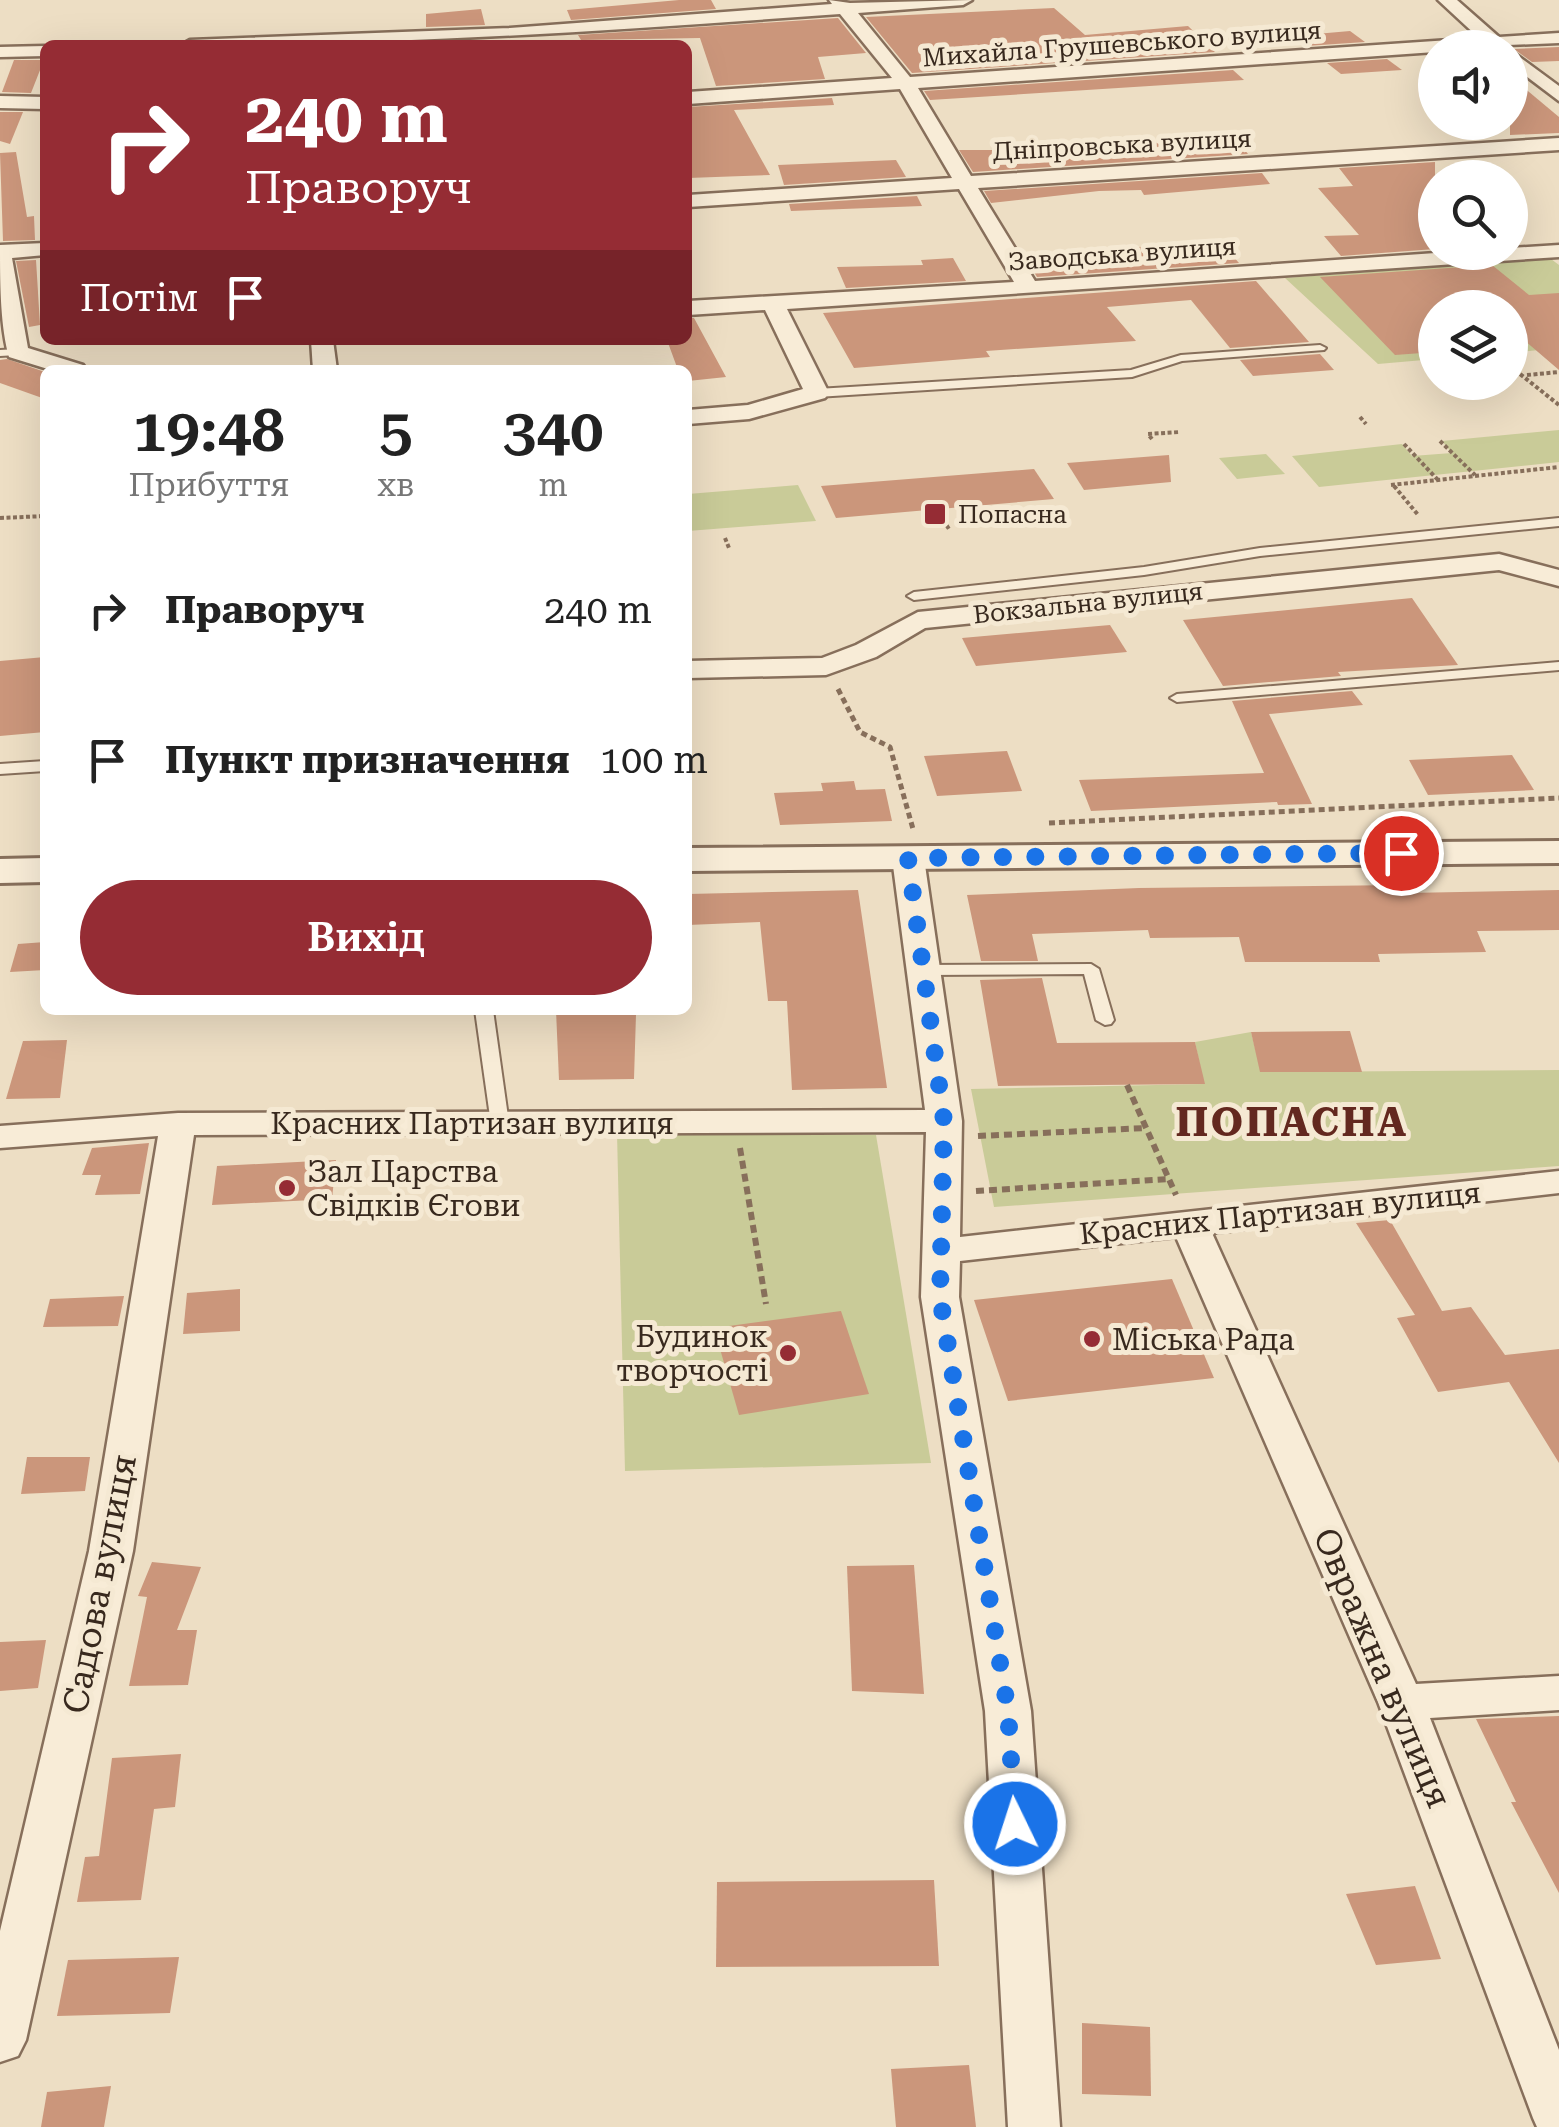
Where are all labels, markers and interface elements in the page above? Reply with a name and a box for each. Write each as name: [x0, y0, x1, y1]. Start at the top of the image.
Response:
street label: Михайла Грушевського вулиця: [921, 16, 1323, 72]
map controls: [1418, 30, 1528, 400]
button: sound: [1418, 30, 1528, 140]
text: 240 m: [245, 77, 448, 159]
icon: right: [80, 80, 210, 210]
street label: Дніпровська вулиця: [992, 124, 1252, 166]
button: search: [1418, 160, 1528, 270]
text: Праворуч: [245, 161, 472, 214]
street label: Заводська вулиця: [1007, 232, 1237, 276]
icon: arrive: [218, 270, 273, 325]
text: Потім: [80, 276, 198, 320]
button: layers: [1418, 290, 1528, 400]
text: 19:48: [133, 395, 285, 466]
text: 5: [379, 395, 413, 466]
text: 340: [503, 395, 604, 466]
text: Прибуття: [128, 466, 289, 504]
text: хв: [378, 466, 414, 504]
text: m: [539, 466, 568, 504]
place label: Попасна: [958, 500, 1067, 529]
marker: Попасна: [922, 501, 948, 527]
street label: Вокзальна вулиця: [972, 576, 1204, 630]
icon: right: [80, 583, 135, 638]
text: Праворуч: [165, 588, 364, 632]
text: 240 m: [544, 588, 652, 632]
icon: arrive: [80, 733, 135, 788]
text: Пункт призначення: [165, 738, 570, 782]
text: 100 m: [600, 738, 708, 782]
pin: [1359, 811, 1444, 896]
icon: arrive: [1374, 826, 1429, 881]
button: Вихід: [80, 880, 652, 995]
district label: ПОПАСНА: [1175, 1099, 1409, 1146]
street label: Красних Партизан вулиця: [270, 1106, 674, 1141]
place label: Зал Царства Свідків Єгови: [307, 1154, 520, 1223]
street label: Красних Партизан вулиця: [1078, 1175, 1482, 1251]
marker: Зал Царства Свідків Єгови: [276, 1177, 298, 1199]
place label: Будинок творчості: [616, 1319, 768, 1388]
place label: Міська Рада: [1112, 1322, 1294, 1357]
marker: Міська Рада: [1081, 1328, 1103, 1350]
marker: Будинок творчості: [777, 1342, 799, 1364]
street label: Садова вулиця: [55, 1451, 145, 1717]
street label: Овражна вулиця: [1305, 1522, 1459, 1814]
position arrow: [963, 1772, 1067, 1876]

